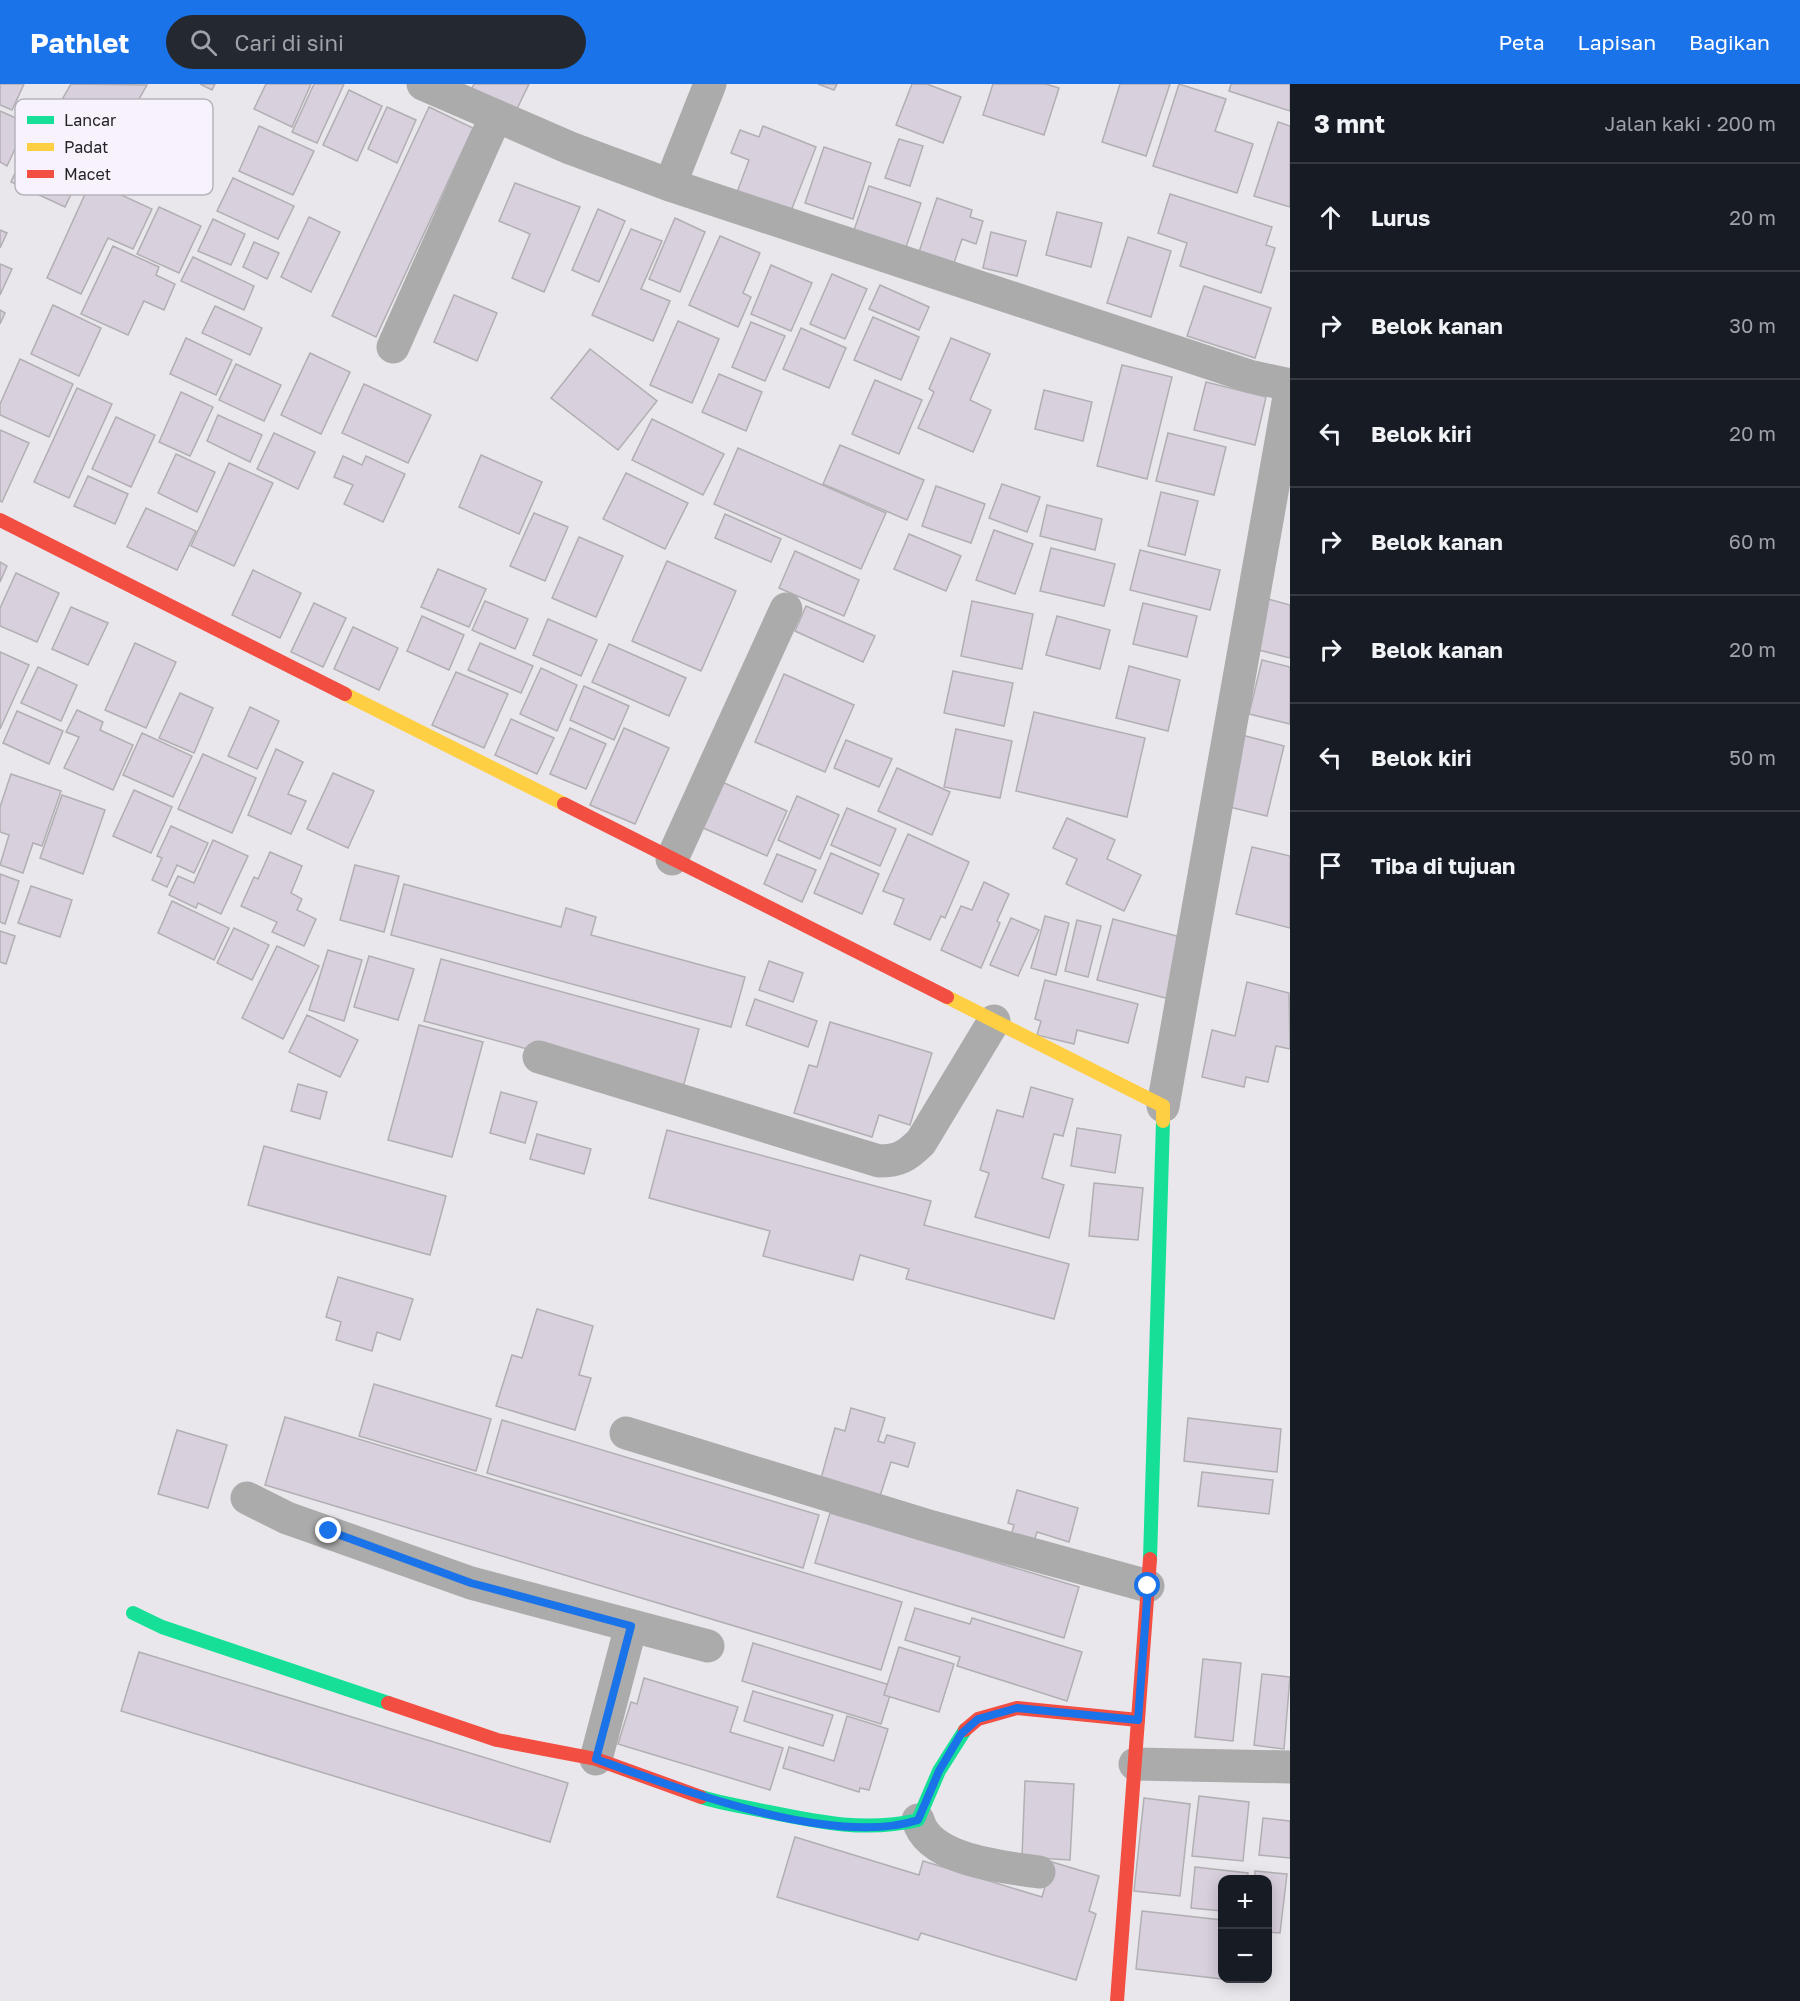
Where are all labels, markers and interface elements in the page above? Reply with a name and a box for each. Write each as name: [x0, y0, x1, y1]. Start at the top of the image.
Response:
search box: [166, 15, 586, 69]
text: Pathlet: [30, 26, 130, 59]
icon: search: [187, 26, 220, 59]
text: Cari di sini: [235, 29, 344, 56]
text: Peta: [1499, 29, 1545, 55]
text: Lapisan: [1578, 29, 1656, 55]
text: Bagikan: [1689, 29, 1770, 55]
legend: [15, 99, 213, 195]
text: 3 mnt: [1314, 108, 1385, 139]
text: Lancar: [64, 110, 116, 130]
text: Jalan kaki · 200 m: [1604, 111, 1776, 135]
text: Padat: [64, 137, 108, 157]
text: Macet: [64, 164, 111, 184]
icon: ahead: [1314, 201, 1347, 234]
text: Lurus: [1371, 204, 1430, 231]
text: 20 m: [1729, 205, 1776, 229]
icon: right: [1314, 309, 1347, 342]
text: Belok kanan: [1371, 312, 1503, 339]
text: 30 m: [1729, 313, 1776, 337]
icon: left: [1314, 417, 1347, 450]
text: Belok kiri: [1371, 420, 1472, 447]
text: 20 m: [1729, 421, 1776, 445]
icon: right: [1314, 525, 1347, 558]
text: Belok kanan: [1371, 528, 1503, 555]
text: 60 m: [1729, 529, 1776, 553]
icon: right: [1314, 633, 1347, 666]
text: Belok kanan: [1371, 636, 1503, 663]
text: 20 m: [1729, 637, 1776, 661]
icon: left: [1314, 741, 1347, 774]
text: Belok kiri: [1371, 744, 1472, 771]
text: 50 m: [1729, 745, 1776, 769]
icon: arrive: [1314, 849, 1347, 882]
text: Tiba di tujuan: [1371, 852, 1515, 879]
route end: [315, 1517, 341, 1543]
route start: [1134, 1572, 1160, 1598]
map controls: [1218, 1875, 1272, 1983]
button: +: [1218, 1875, 1272, 1929]
button: −: [1218, 1929, 1272, 1983]

